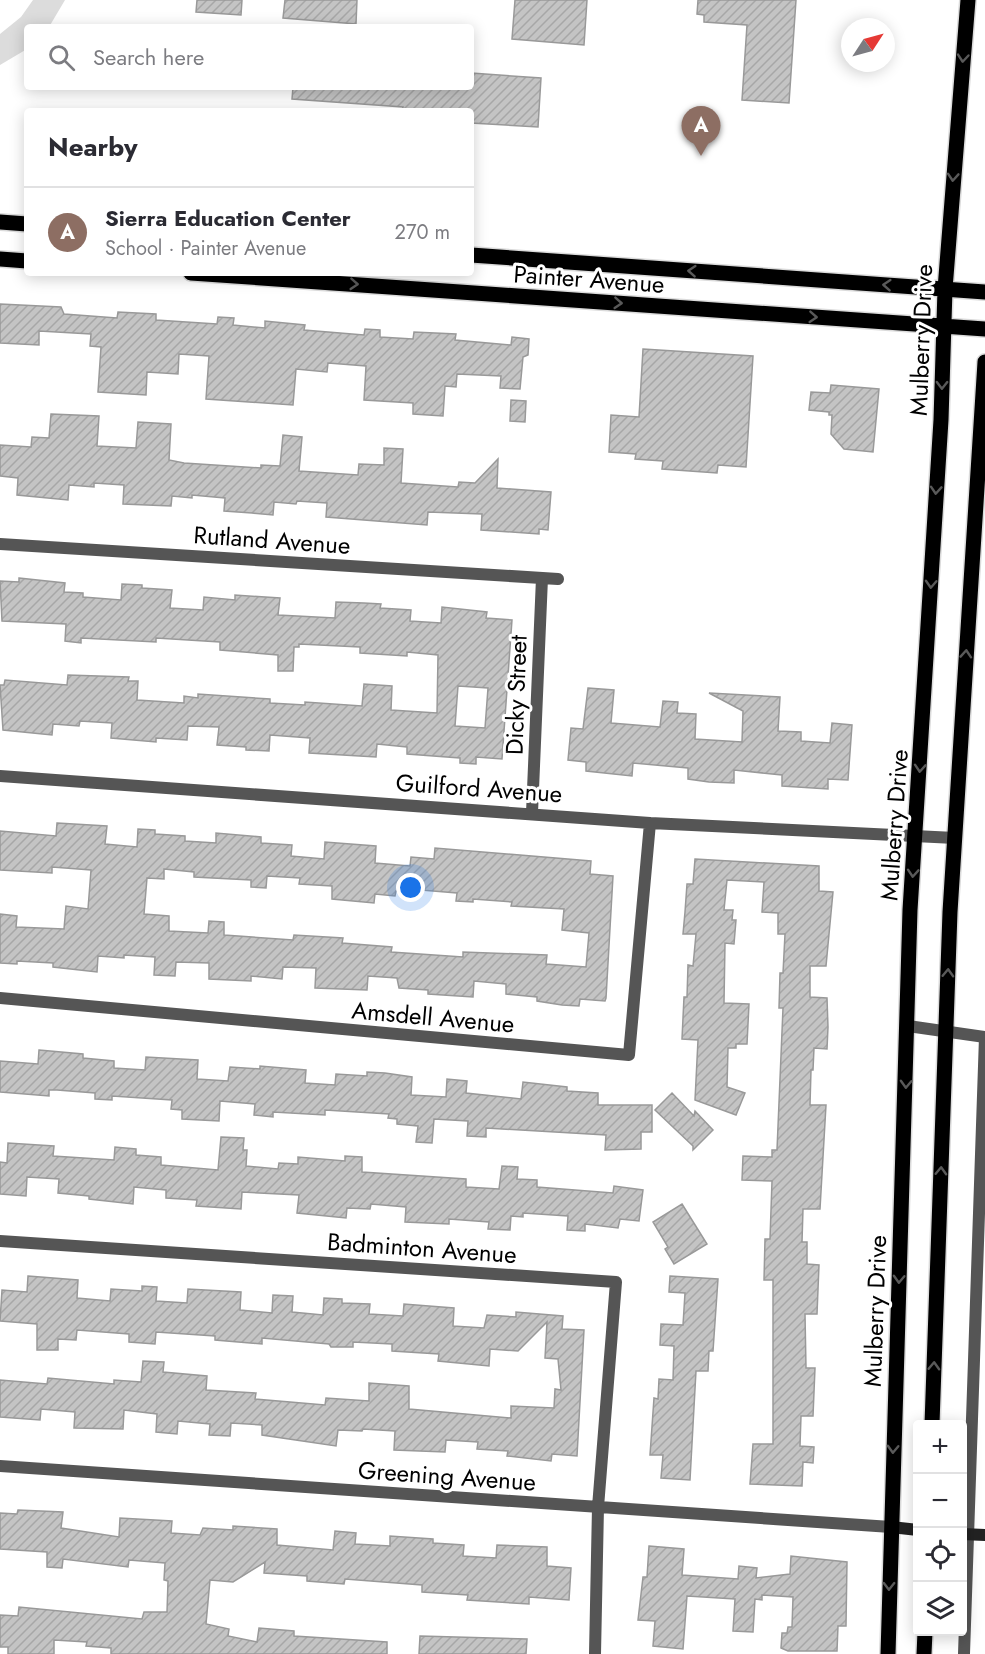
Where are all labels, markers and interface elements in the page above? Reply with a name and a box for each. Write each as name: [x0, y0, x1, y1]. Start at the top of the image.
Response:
north arrow: [841, 18, 895, 72]
search box: [24, 24, 474, 90]
icon: search: [45, 41, 78, 74]
text: Search here: [93, 41, 204, 73]
one-way arrow: [957, 54, 970, 63]
pin: A: [682, 106, 720, 156]
text: Nearby: [48, 128, 137, 166]
one-way arrow: [947, 173, 960, 182]
text: Sierra Education Center: [105, 202, 351, 234]
text: A: [60, 218, 75, 247]
text: 270 m: [395, 218, 450, 247]
text: School · Painter Avenue: [105, 234, 306, 263]
street label: Painter Avenue: [512, 256, 666, 302]
street label: Mulberry Drive: [901, 263, 941, 417]
one-way arrow: [688, 265, 697, 278]
one-way arrow: [349, 278, 358, 291]
one-way arrow: [882, 279, 891, 292]
one-way arrow: [614, 297, 623, 310]
one-way arrow: [808, 310, 817, 323]
one-way arrow: [935, 380, 948, 389]
one-way arrow: [929, 485, 942, 494]
street label: Rutland Avenue: [192, 517, 352, 563]
one-way arrow: [925, 580, 938, 589]
street label: Dicky Street: [496, 634, 536, 756]
one-way arrow: [960, 650, 973, 659]
street label: Mulberry Drive: [871, 748, 917, 902]
one-way arrow: [914, 763, 927, 772]
street label: Guilford Avenue: [395, 765, 563, 811]
one-way arrow: [906, 868, 919, 877]
your location: [396, 873, 425, 902]
one-way arrow: [942, 969, 954, 978]
street label: Amsdell Avenue: [350, 992, 516, 1042]
one-way arrow: [900, 1080, 912, 1089]
one-way arrow: [935, 1167, 947, 1176]
street label: Badminton Avenue: [326, 1224, 518, 1272]
street label: Mulberry Drive: [855, 1234, 895, 1388]
one-way arrow: [893, 1275, 906, 1284]
one-way arrow: [928, 1362, 941, 1371]
map controls: [913, 1420, 967, 1636]
button: +: [913, 1420, 967, 1474]
one-way arrow: [887, 1444, 900, 1453]
street label: Greening Avenue: [357, 1452, 537, 1500]
button: −: [913, 1474, 967, 1528]
button: locate: [913, 1528, 967, 1582]
one-way arrow: [883, 1581, 896, 1590]
button: layers: [913, 1582, 967, 1636]

